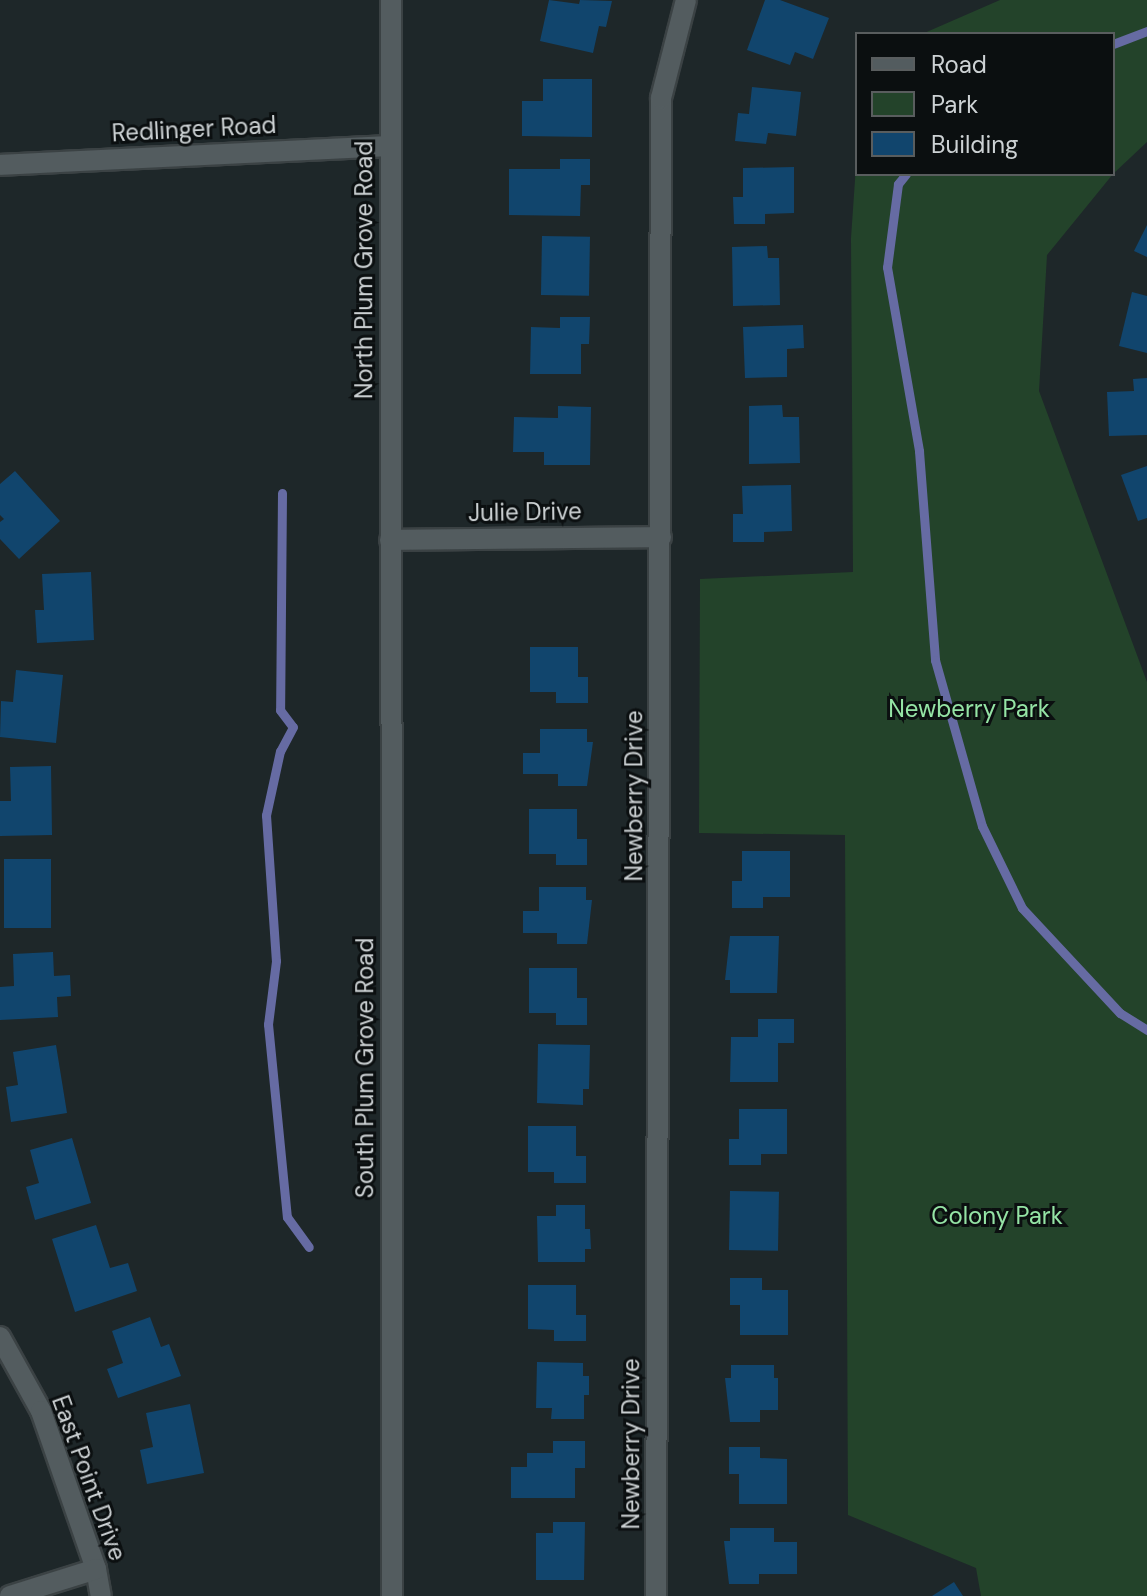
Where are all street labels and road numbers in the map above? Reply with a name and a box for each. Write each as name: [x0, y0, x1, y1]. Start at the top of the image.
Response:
street label: Redlinger Road: [111, 110, 277, 148]
street label: North Plum Grove Road: [350, 141, 378, 399]
street label: Julie Drive: [468, 497, 582, 527]
street label: Newberry Drive: [620, 710, 648, 882]
street label: South Plum Grove Road: [351, 938, 379, 1198]
street label: Newberry Drive: [617, 1358, 645, 1530]
street label: East Point Drive: [46, 1392, 132, 1564]

